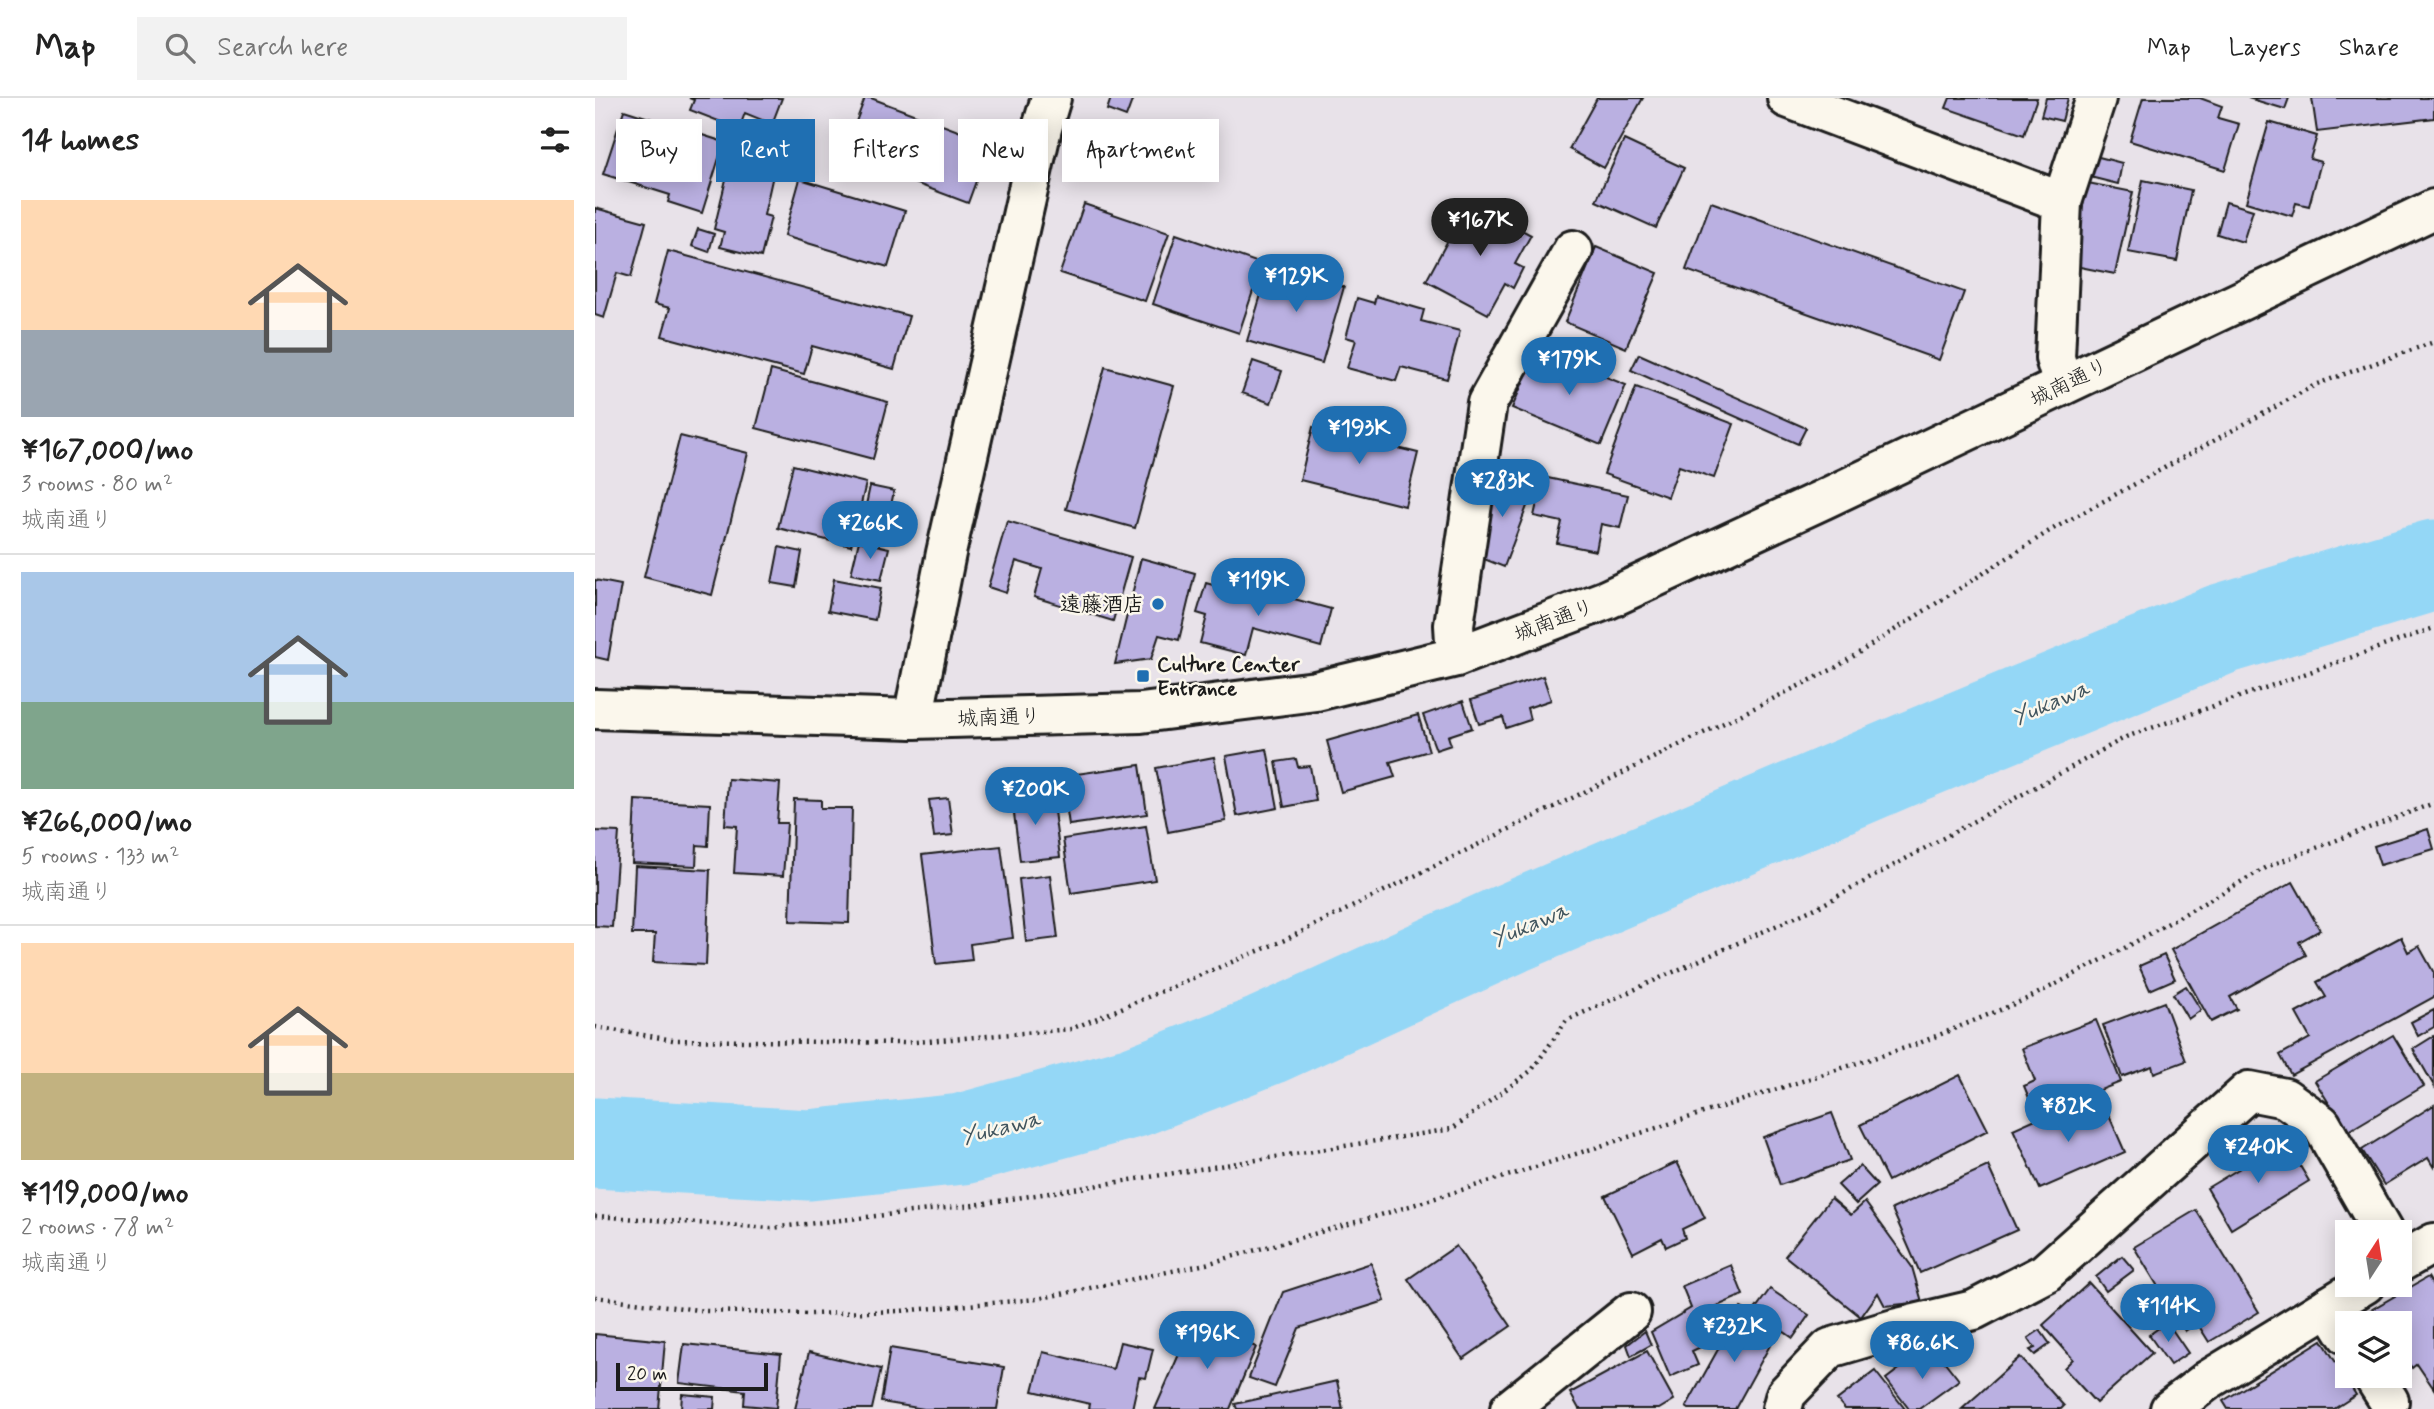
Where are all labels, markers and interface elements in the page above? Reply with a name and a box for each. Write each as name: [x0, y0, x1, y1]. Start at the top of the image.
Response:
search box: [137, 17, 627, 80]
text: Map: [35, 26, 95, 70]
icon: search: [161, 29, 199, 67]
text: Search here: [217, 31, 348, 65]
text: Map: [2147, 33, 2191, 64]
text: Layers: [2229, 33, 2301, 64]
text: Share: [2339, 33, 2399, 64]
chip: Buy: [616, 119, 702, 182]
chip: Rent: [716, 119, 815, 182]
chip: Filters: [829, 119, 944, 182]
chip: New: [958, 119, 1048, 182]
chip: Apartment: [1062, 119, 1219, 182]
text: 14 homes: [21, 121, 139, 160]
icon: filters: [536, 121, 574, 159]
pin: ¥167K: [1431, 198, 1529, 258]
text: ¥167K: [1447, 206, 1513, 236]
icon: home: [235, 245, 361, 371]
pin: ¥129K: [1247, 254, 1345, 314]
text: ¥129K: [1264, 262, 1328, 292]
pin: ¥179K: [1520, 338, 1618, 397]
text: ¥179K: [1537, 345, 1601, 375]
street label: 城南通り: [2026, 352, 2113, 414]
pin: ¥193K: [1310, 406, 1408, 466]
text: ¥193K: [1328, 414, 1390, 444]
text: ¥167,000/mo: [21, 431, 193, 470]
pin: ¥283K: [1453, 460, 1551, 519]
text: ¥283K: [1471, 467, 1533, 497]
text: 3 rooms · 80 m²: [21, 470, 173, 500]
pin: ¥266K: [821, 502, 919, 561]
text: 城南通り: [21, 506, 113, 536]
text: ¥266K: [838, 509, 902, 539]
pin: ¥119K: [1209, 559, 1307, 618]
text: ¥119K: [1227, 566, 1289, 596]
place label: 遠藤酒店: [1060, 591, 1144, 619]
street label: 城南通り: [1510, 593, 1599, 649]
marker: 遠藤酒店: [1150, 596, 1166, 612]
icon: home: [235, 617, 361, 743]
place label: Culture Center Entrance: [1157, 651, 1301, 703]
marker: Culture Center Entrance: [1135, 668, 1151, 684]
water label: Yukawa: [2007, 674, 2095, 734]
street label: 城南通り: [957, 703, 1041, 733]
pin: ¥200K: [986, 768, 1084, 827]
text: ¥200K: [1001, 775, 1069, 805]
text: ¥266,000/mo: [21, 803, 192, 842]
text: 5 rooms · 133 m²: [21, 842, 180, 872]
text: 城南通り: [21, 878, 113, 908]
water label: Yukawa: [1486, 896, 1574, 956]
icon: home: [235, 988, 361, 1114]
pin: ¥82K: [2027, 1084, 2109, 1144]
text: ¥82K: [2041, 1092, 2095, 1122]
water label: Yukawa: [957, 1104, 1045, 1153]
pin: ¥240K: [2209, 1126, 2307, 1185]
text: ¥240K: [2224, 1133, 2292, 1163]
text: ¥119,000/mo: [21, 1174, 189, 1213]
text: 2 rooms · 78 m²: [21, 1213, 174, 1243]
north arrow: [2335, 1220, 2411, 1297]
map controls: [2335, 1220, 2412, 1388]
text: 城南通り: [21, 1249, 113, 1279]
pin: ¥114K: [2119, 1284, 2217, 1344]
text: ¥114K: [2136, 1292, 2200, 1322]
pin: ¥232K: [1685, 1304, 1783, 1364]
button: layers: [2335, 1311, 2412, 1388]
pin: ¥196K: [1158, 1312, 1256, 1371]
text: ¥232K: [1702, 1312, 1766, 1342]
text: ¥196K: [1175, 1319, 1239, 1349]
pin: ¥86.6K: [1865, 1322, 1979, 1381]
text: ¥86.6K: [1886, 1329, 1958, 1359]
scale bar: [616, 1360, 768, 1392]
text: 20 m: [627, 1362, 667, 1387]

